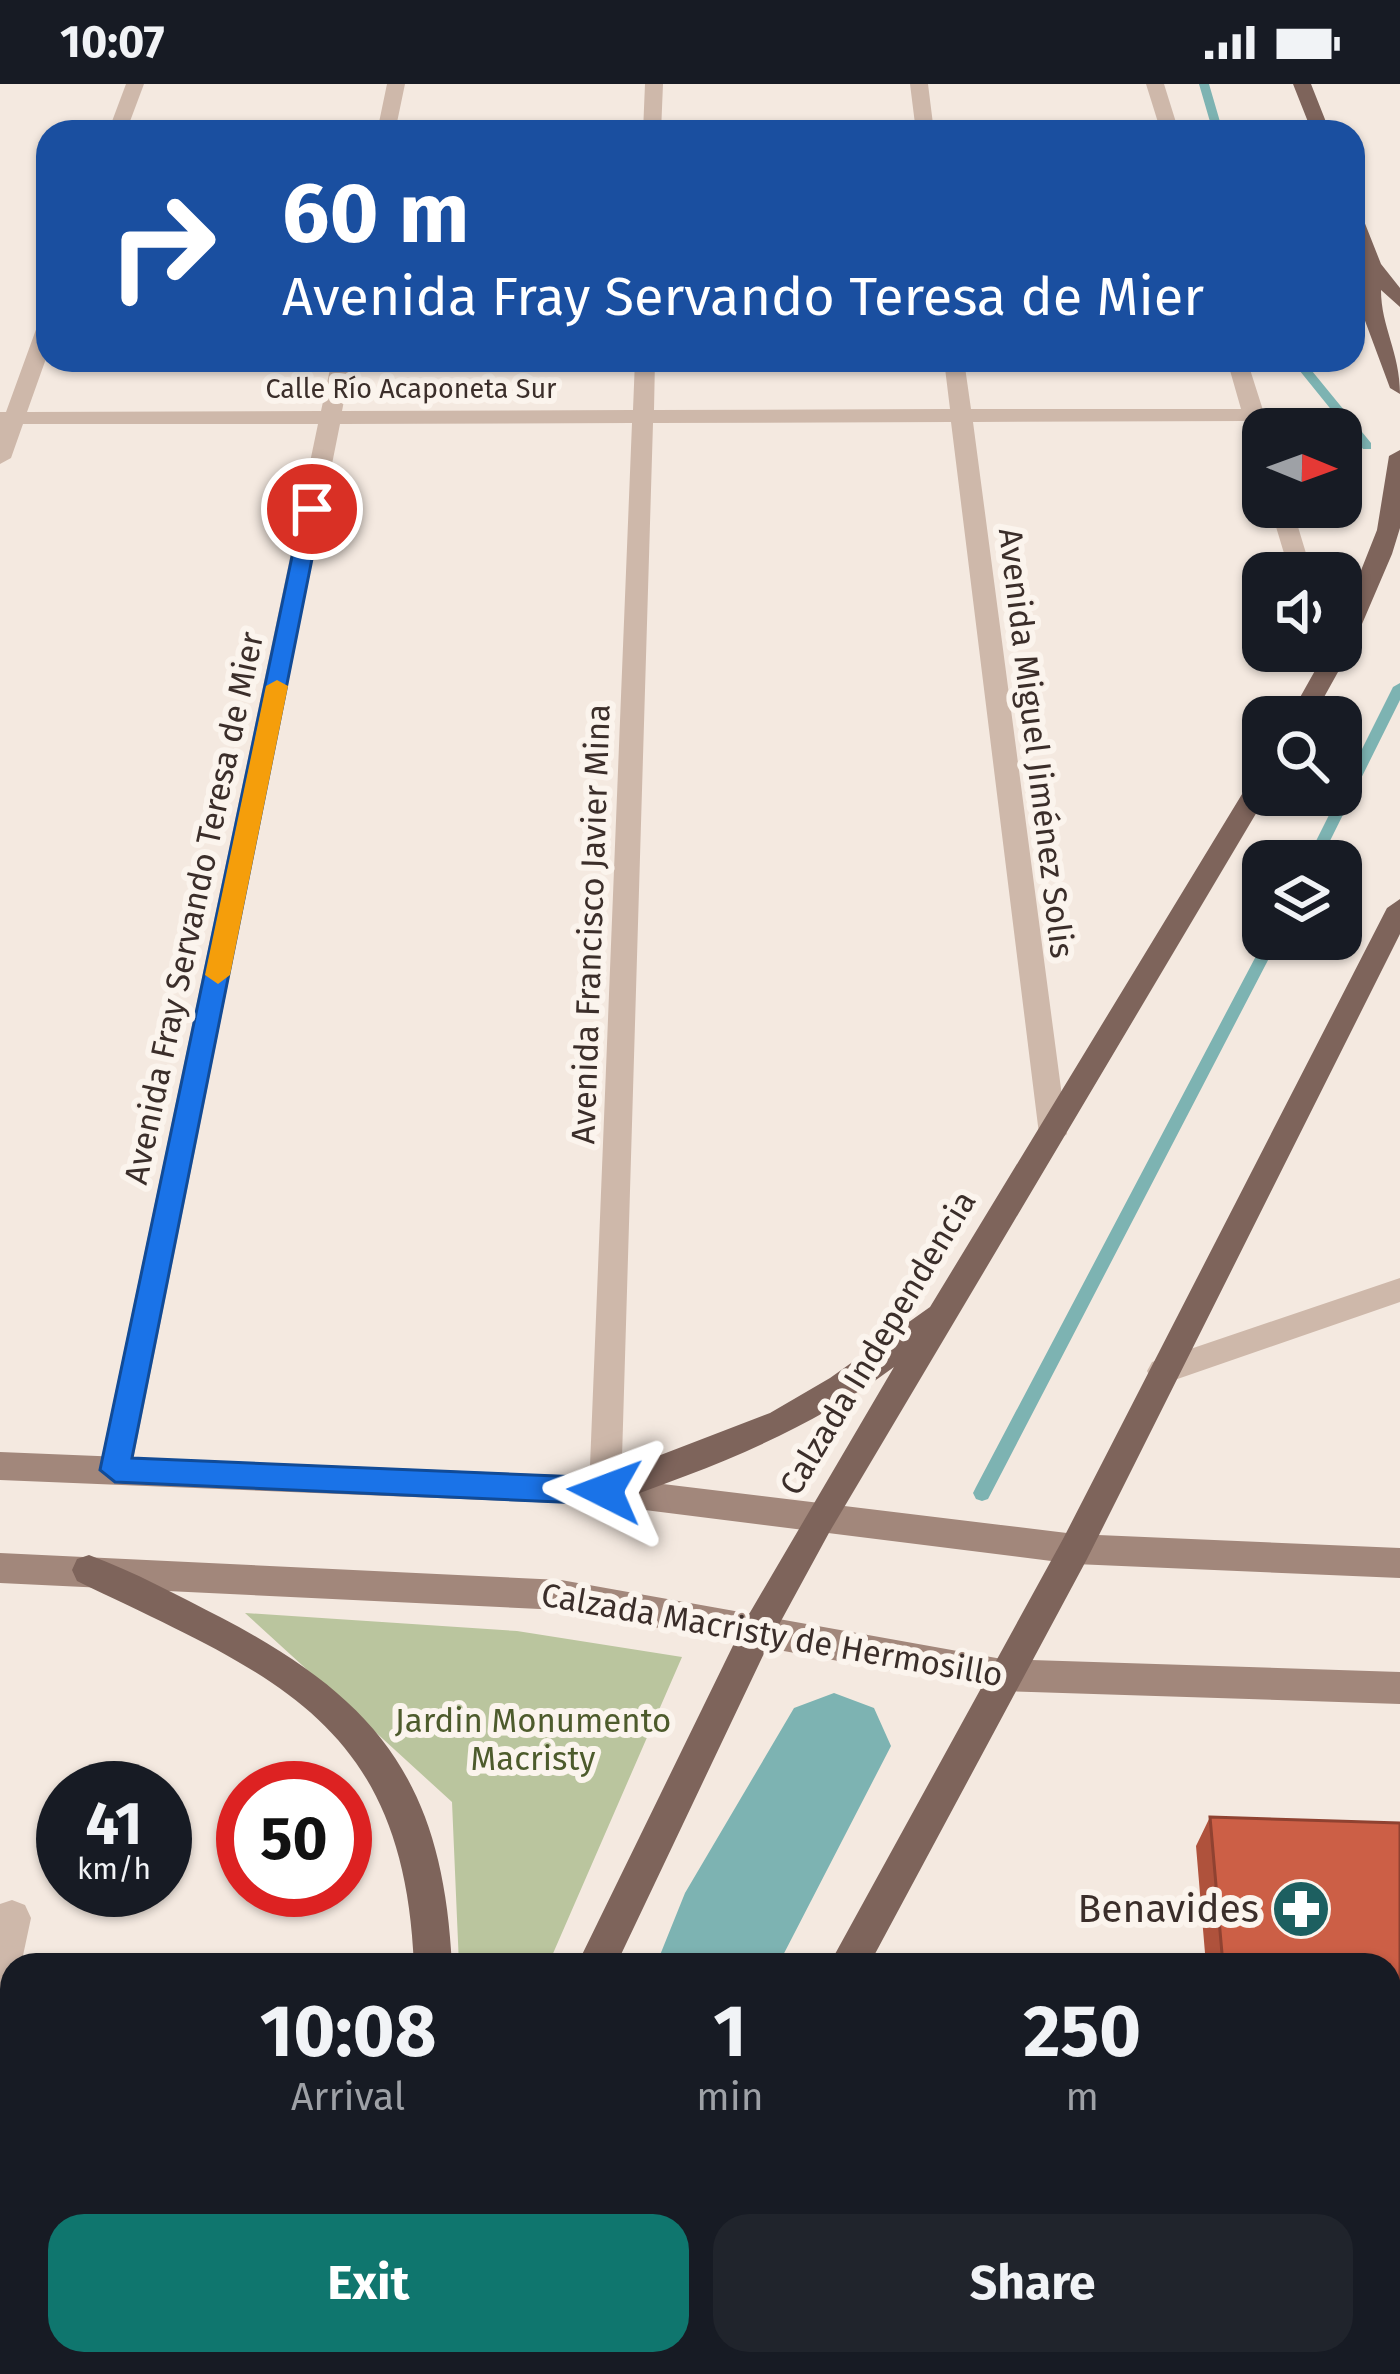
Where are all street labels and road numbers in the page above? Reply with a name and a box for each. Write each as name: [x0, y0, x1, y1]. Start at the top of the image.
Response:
street label: Calle Río Acaponeta Sur: [265, 373, 557, 405]
street label: Avenida Miguel Jiménez Solis: [990, 526, 1082, 960]
street label: Avenida Fray Servando Teresa de Mier: [116, 628, 272, 1188]
street label: Avenida Francisco Javier Mina: [563, 703, 619, 1145]
street label: Calzada Independencia: [771, 1184, 985, 1502]
street label: Calzada Macristy de Hermosillo: [538, 1575, 1006, 1695]

